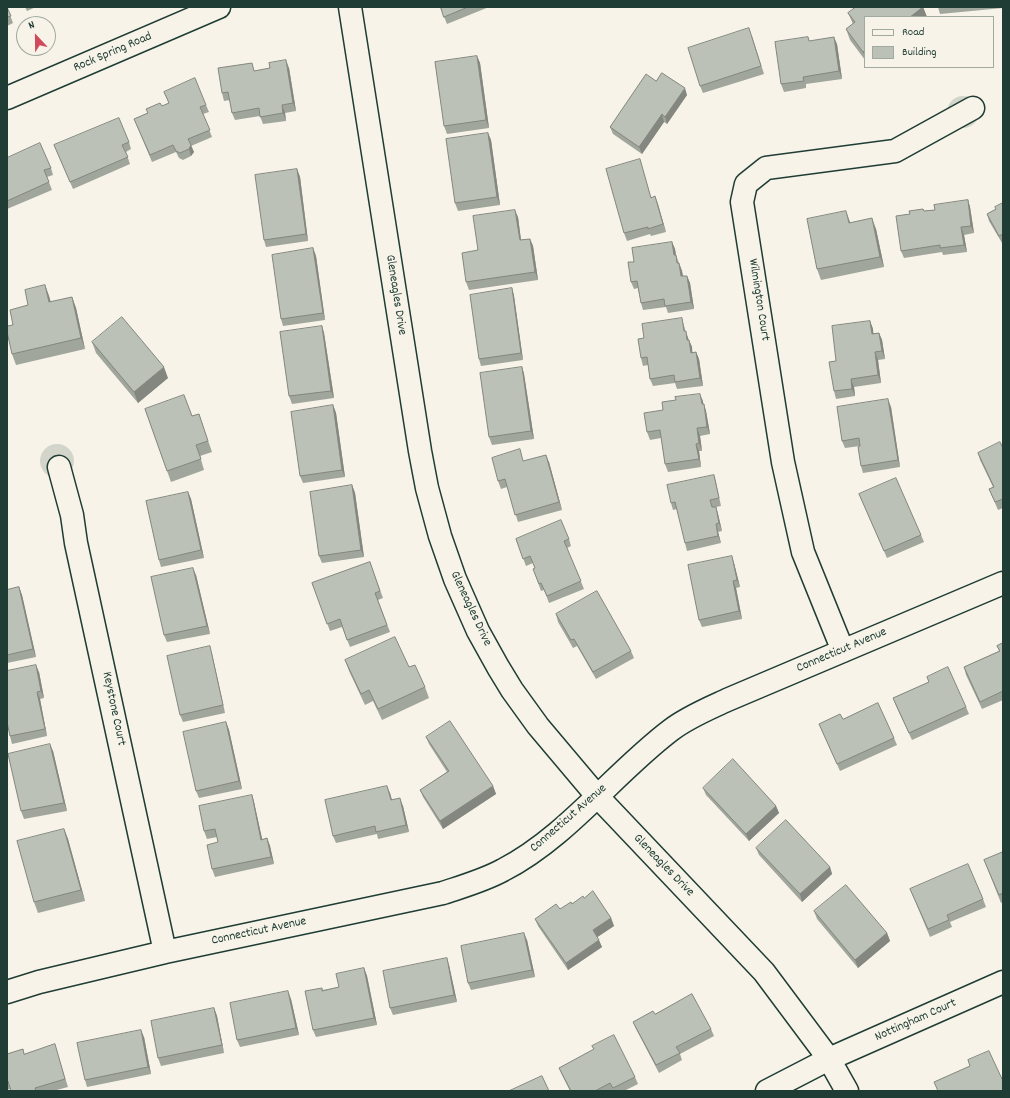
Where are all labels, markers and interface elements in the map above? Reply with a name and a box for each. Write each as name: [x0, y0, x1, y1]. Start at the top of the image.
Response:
north arrow: [16, 16, 56, 56]
legend: [864, 16, 994, 68]
text: N: [26, 17, 37, 34]
text: Road: [902, 24, 924, 41]
street label: Rock Spring Road: [71, 29, 155, 77]
text: Building: [902, 44, 937, 61]
street label: Gleneagles Drive: [381, 254, 409, 336]
street label: Wilmington Court: [744, 258, 772, 342]
street label: Gleneagles Drive: [446, 569, 494, 649]
street label: Connecticut Avenue: [795, 625, 889, 677]
street label: Keystone Court: [98, 671, 128, 747]
street label: Connecticut Avenue: [527, 781, 611, 857]
street label: Gleneagles Drive: [629, 831, 697, 901]
street label: Connecticut Avenue: [210, 914, 308, 950]
street label: Nottingham Court: [873, 996, 959, 1046]

